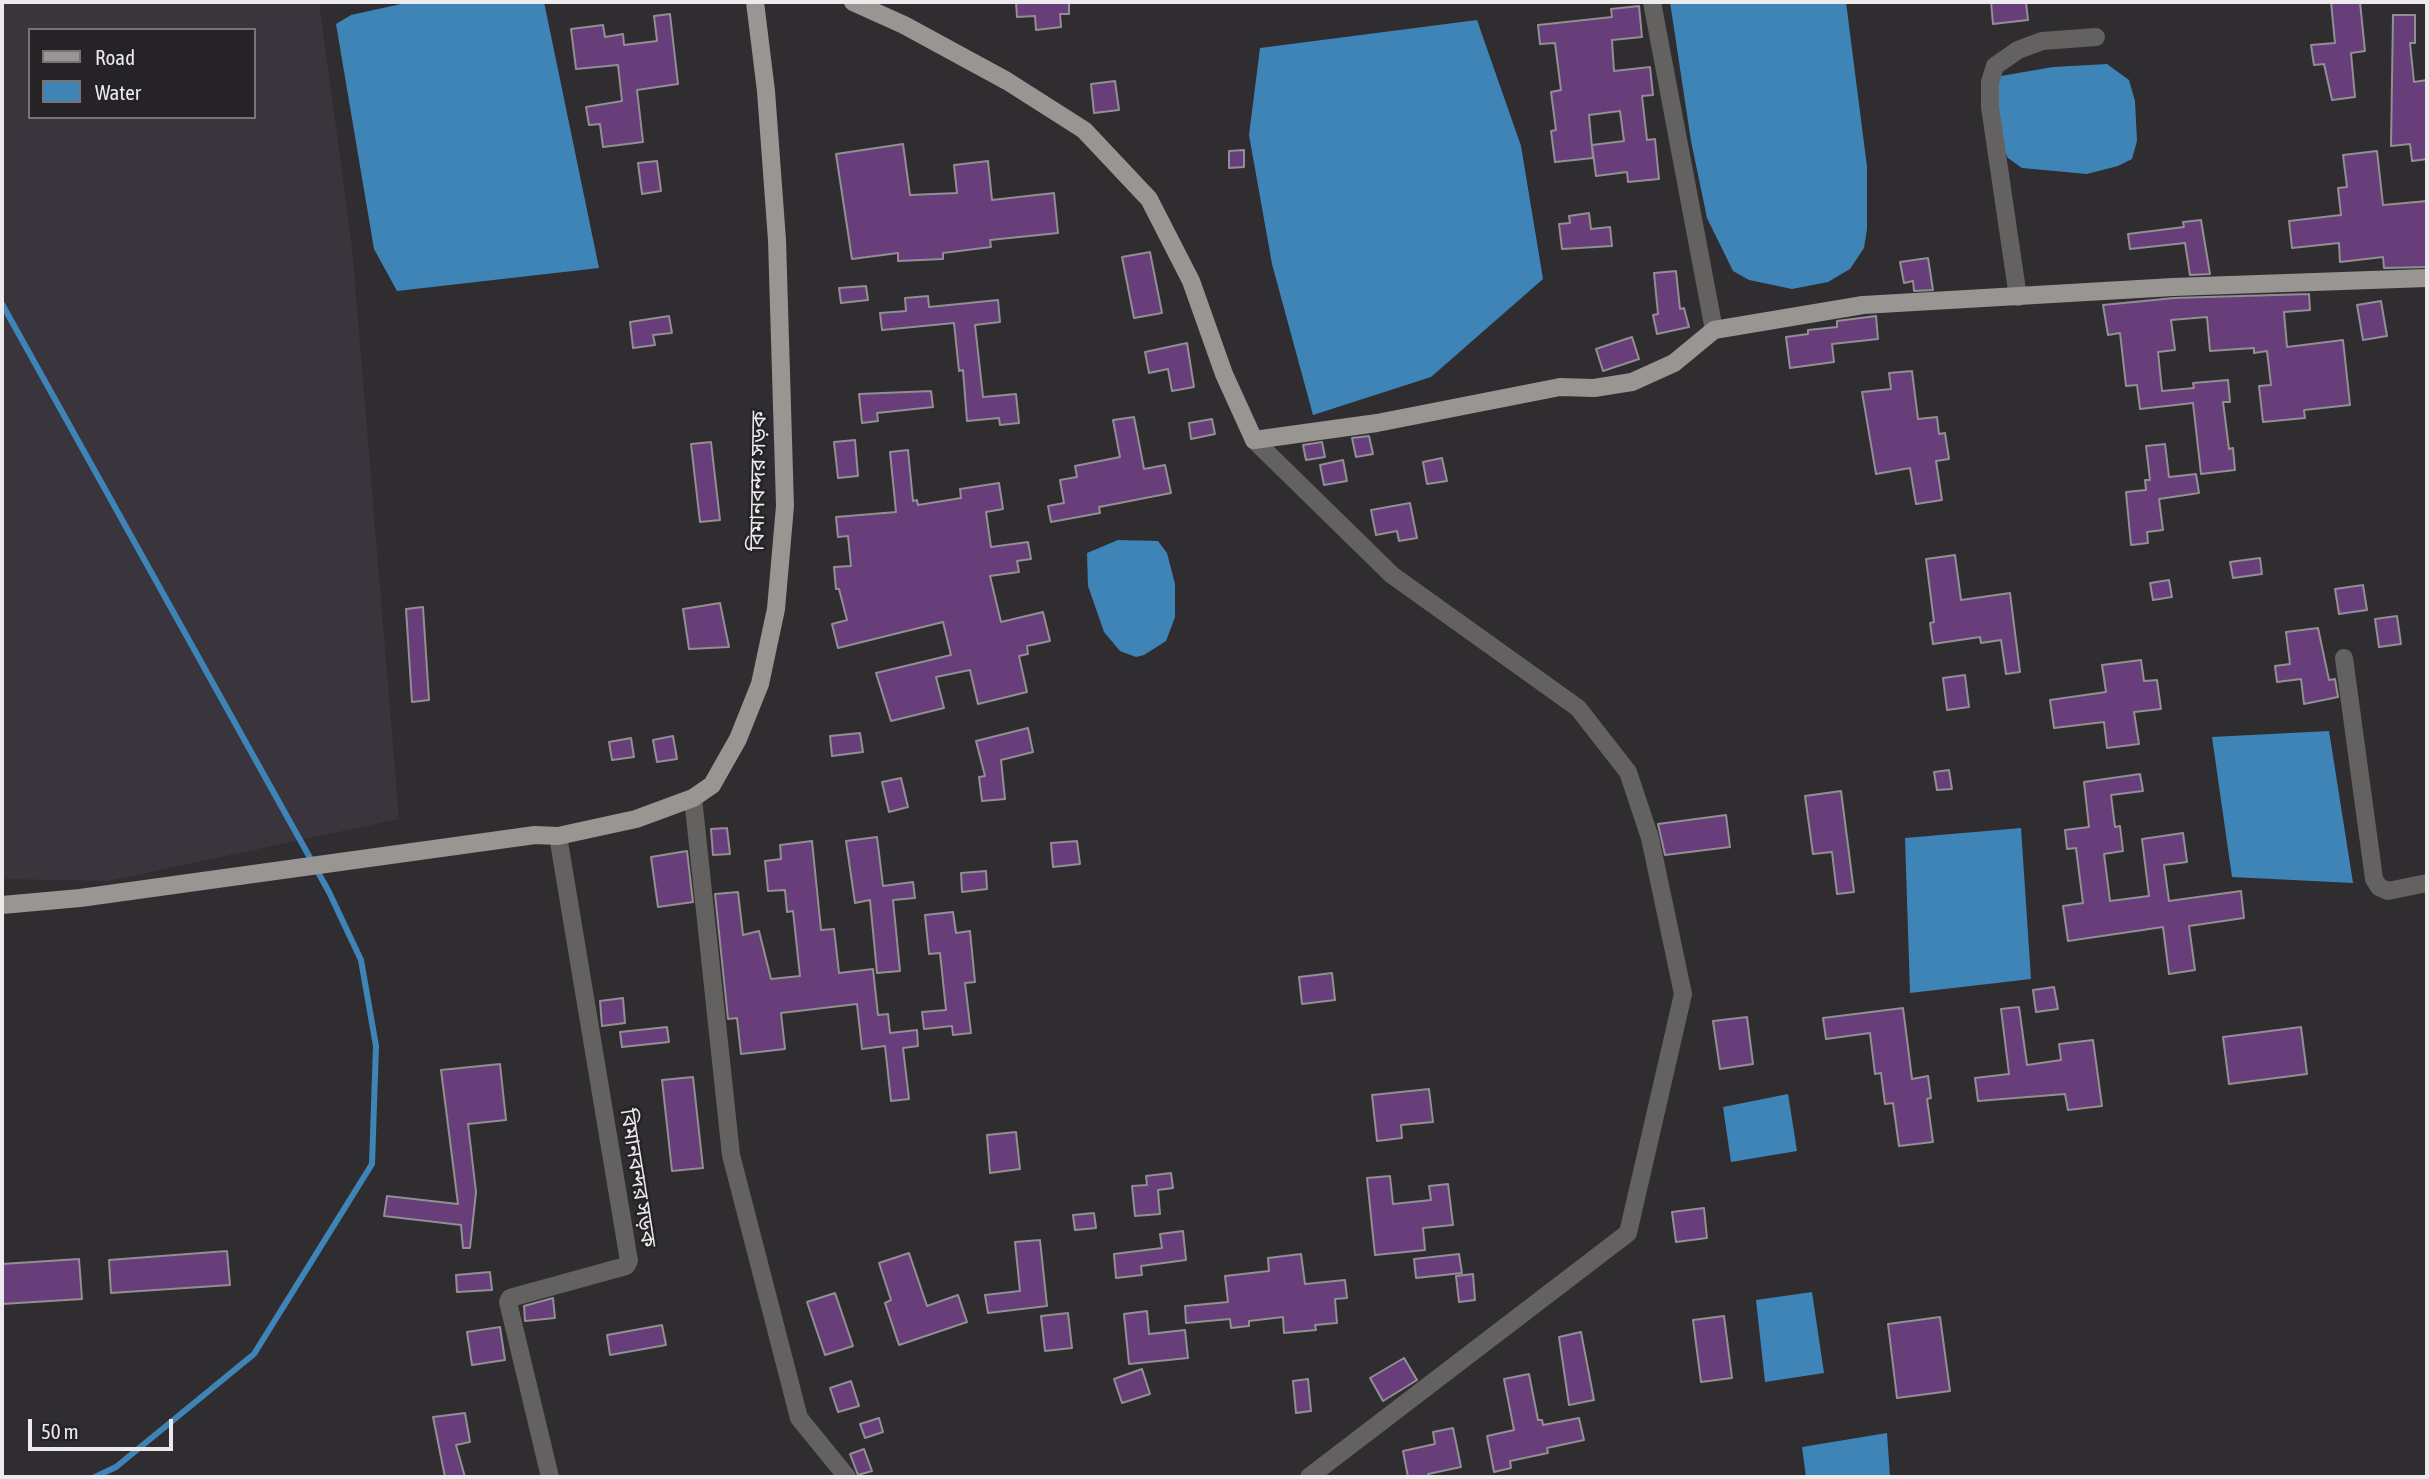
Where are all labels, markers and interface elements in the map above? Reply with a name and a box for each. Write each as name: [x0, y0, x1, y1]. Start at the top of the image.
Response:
legend: [28, 28, 256, 119]
text: Road: [95, 45, 135, 69]
text: Water: [95, 80, 141, 104]
street label: বিমানবন্দর সড়ক: [744, 411, 772, 551]
street label: বিমানবন্দর সড়ক: [615, 1107, 661, 1249]
scale bar: [32, 1406, 177, 1450]
text: 50 m: [41, 1419, 79, 1443]

